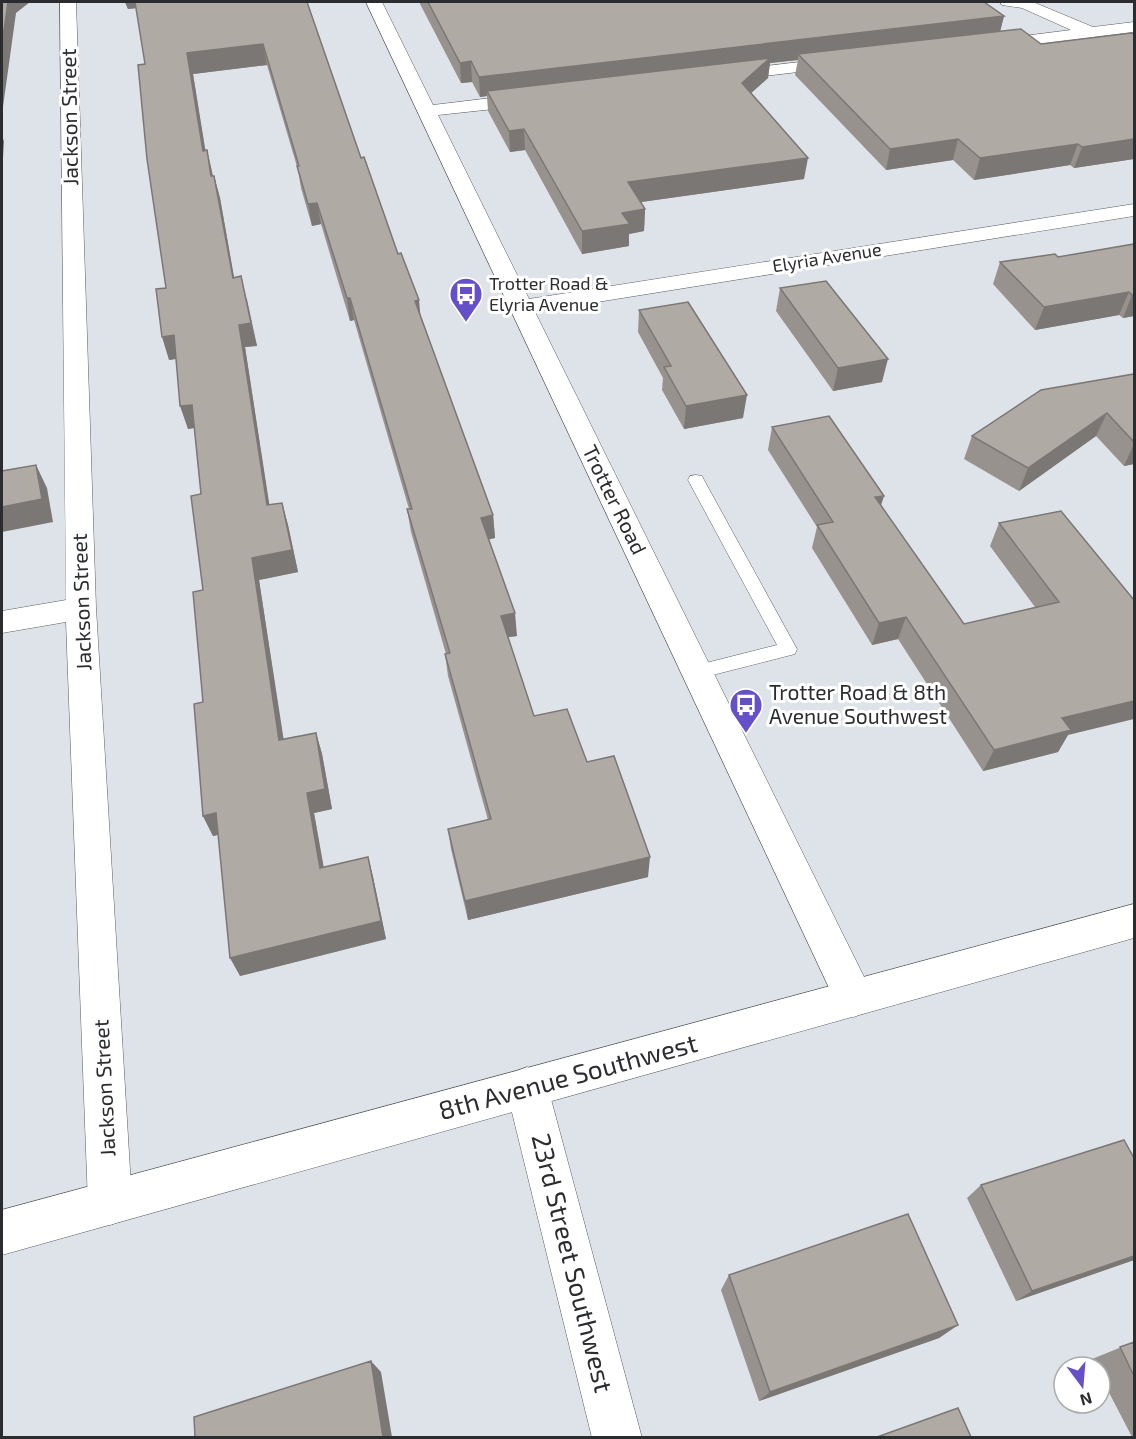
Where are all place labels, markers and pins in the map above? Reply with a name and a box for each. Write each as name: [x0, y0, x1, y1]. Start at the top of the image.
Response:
place label: Trotter Road & Elyria Avenue: [489, 272, 609, 315]
bus stop icon: Trotter Road & Elyria Avenue: [448, 276, 484, 323]
place label: Trotter Road & 8th Avenue Southwest: [769, 679, 947, 728]
bus stop icon: Trotter Road & 8th Avenue Southwest: [728, 687, 764, 734]

